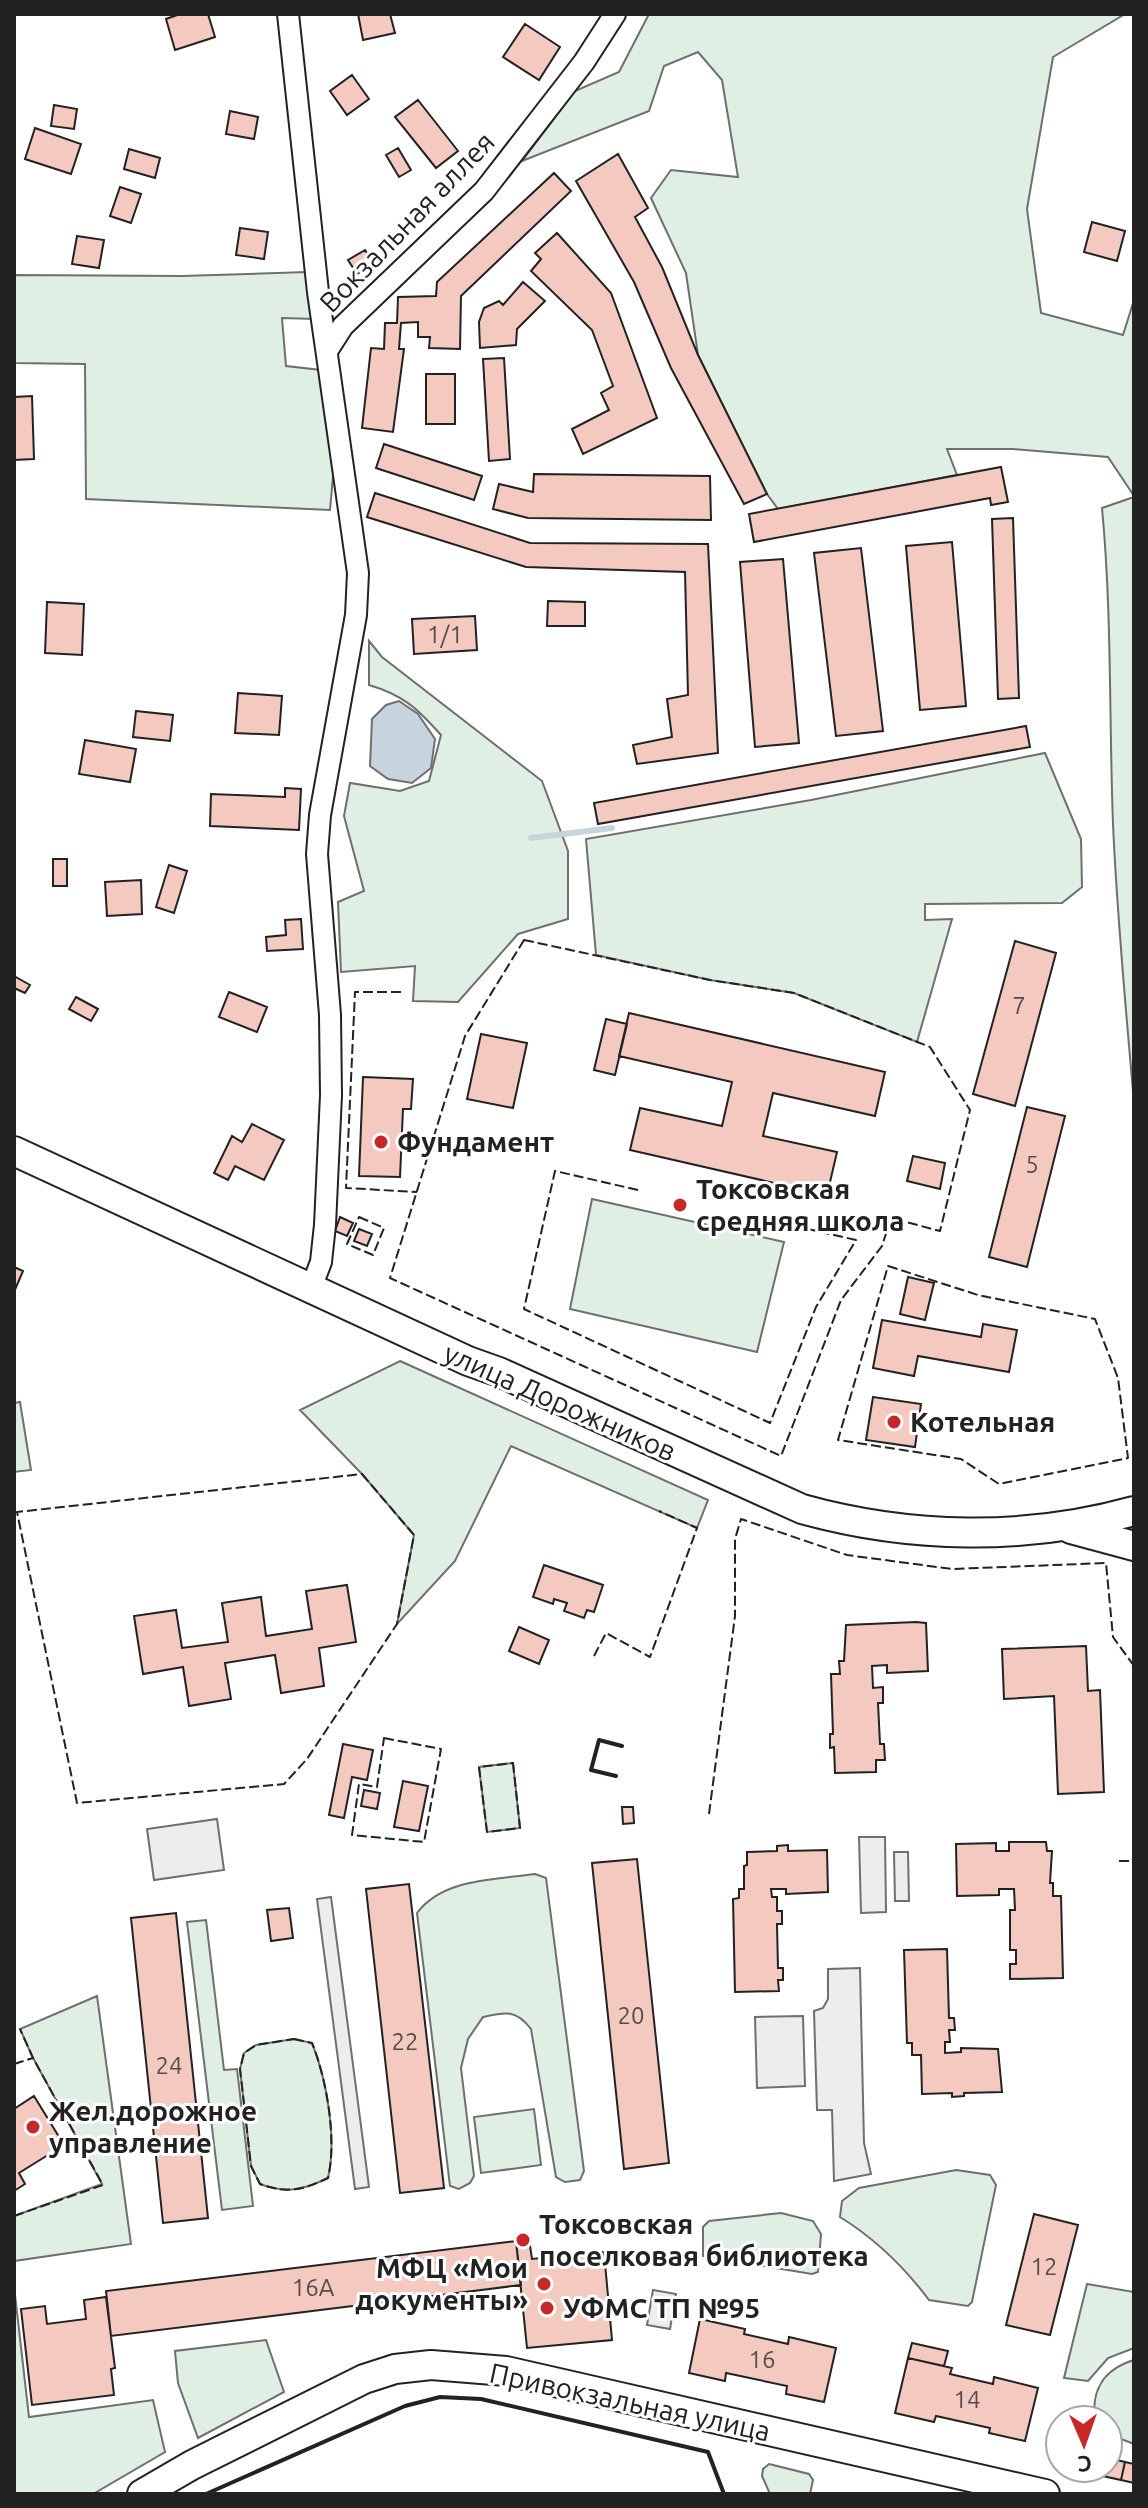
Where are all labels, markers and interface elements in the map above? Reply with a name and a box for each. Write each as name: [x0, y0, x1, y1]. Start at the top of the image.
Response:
street label: Вокзальная аллея: [313, 126, 500, 318]
house number: 1/1: [427, 621, 463, 648]
house number: 7: [1012, 992, 1026, 1019]
place label: Фундамент: [397, 1126, 554, 1157]
marker: Фундамент: [372, 1133, 390, 1151]
house number: 5: [1025, 1151, 1039, 1178]
place label: Токсовская средняя школа: [696, 1173, 904, 1236]
marker: Токсовская средняя школа: [671, 1196, 689, 1214]
street label: улица Дорожников: [439, 1336, 681, 1467]
place label: Котельная: [910, 1406, 1055, 1437]
marker: Котельная: [885, 1413, 903, 1431]
house number: 20: [617, 2002, 645, 2029]
house number: 22: [391, 2028, 419, 2055]
house number: 24: [155, 2052, 183, 2079]
place label: Жел.дорожное управление: [49, 2095, 257, 2158]
marker: Жел.дорожное управление: [24, 2118, 42, 2136]
place label: Токсовская поселковая библиотека: [539, 2208, 869, 2271]
marker: Токсовская поселковая библиотека: [514, 2231, 532, 2249]
place label: МФЦ «Мои документы»: [355, 2252, 528, 2315]
house number: 12: [1030, 2253, 1058, 2280]
house number: 16А: [292, 2274, 335, 2301]
marker: МФЦ «Мои документы»: [535, 2275, 553, 2293]
place label: УФМС ТП №95: [563, 2292, 760, 2323]
marker: УФМС ТП №95: [538, 2299, 556, 2317]
house number: 16: [748, 2346, 776, 2373]
street label: Привокзальная улица: [487, 2357, 773, 2446]
house number: 14: [953, 2386, 981, 2413]
north arrow: [1044, 2404, 1124, 2484]
text: С: [1077, 2452, 1092, 2477]

